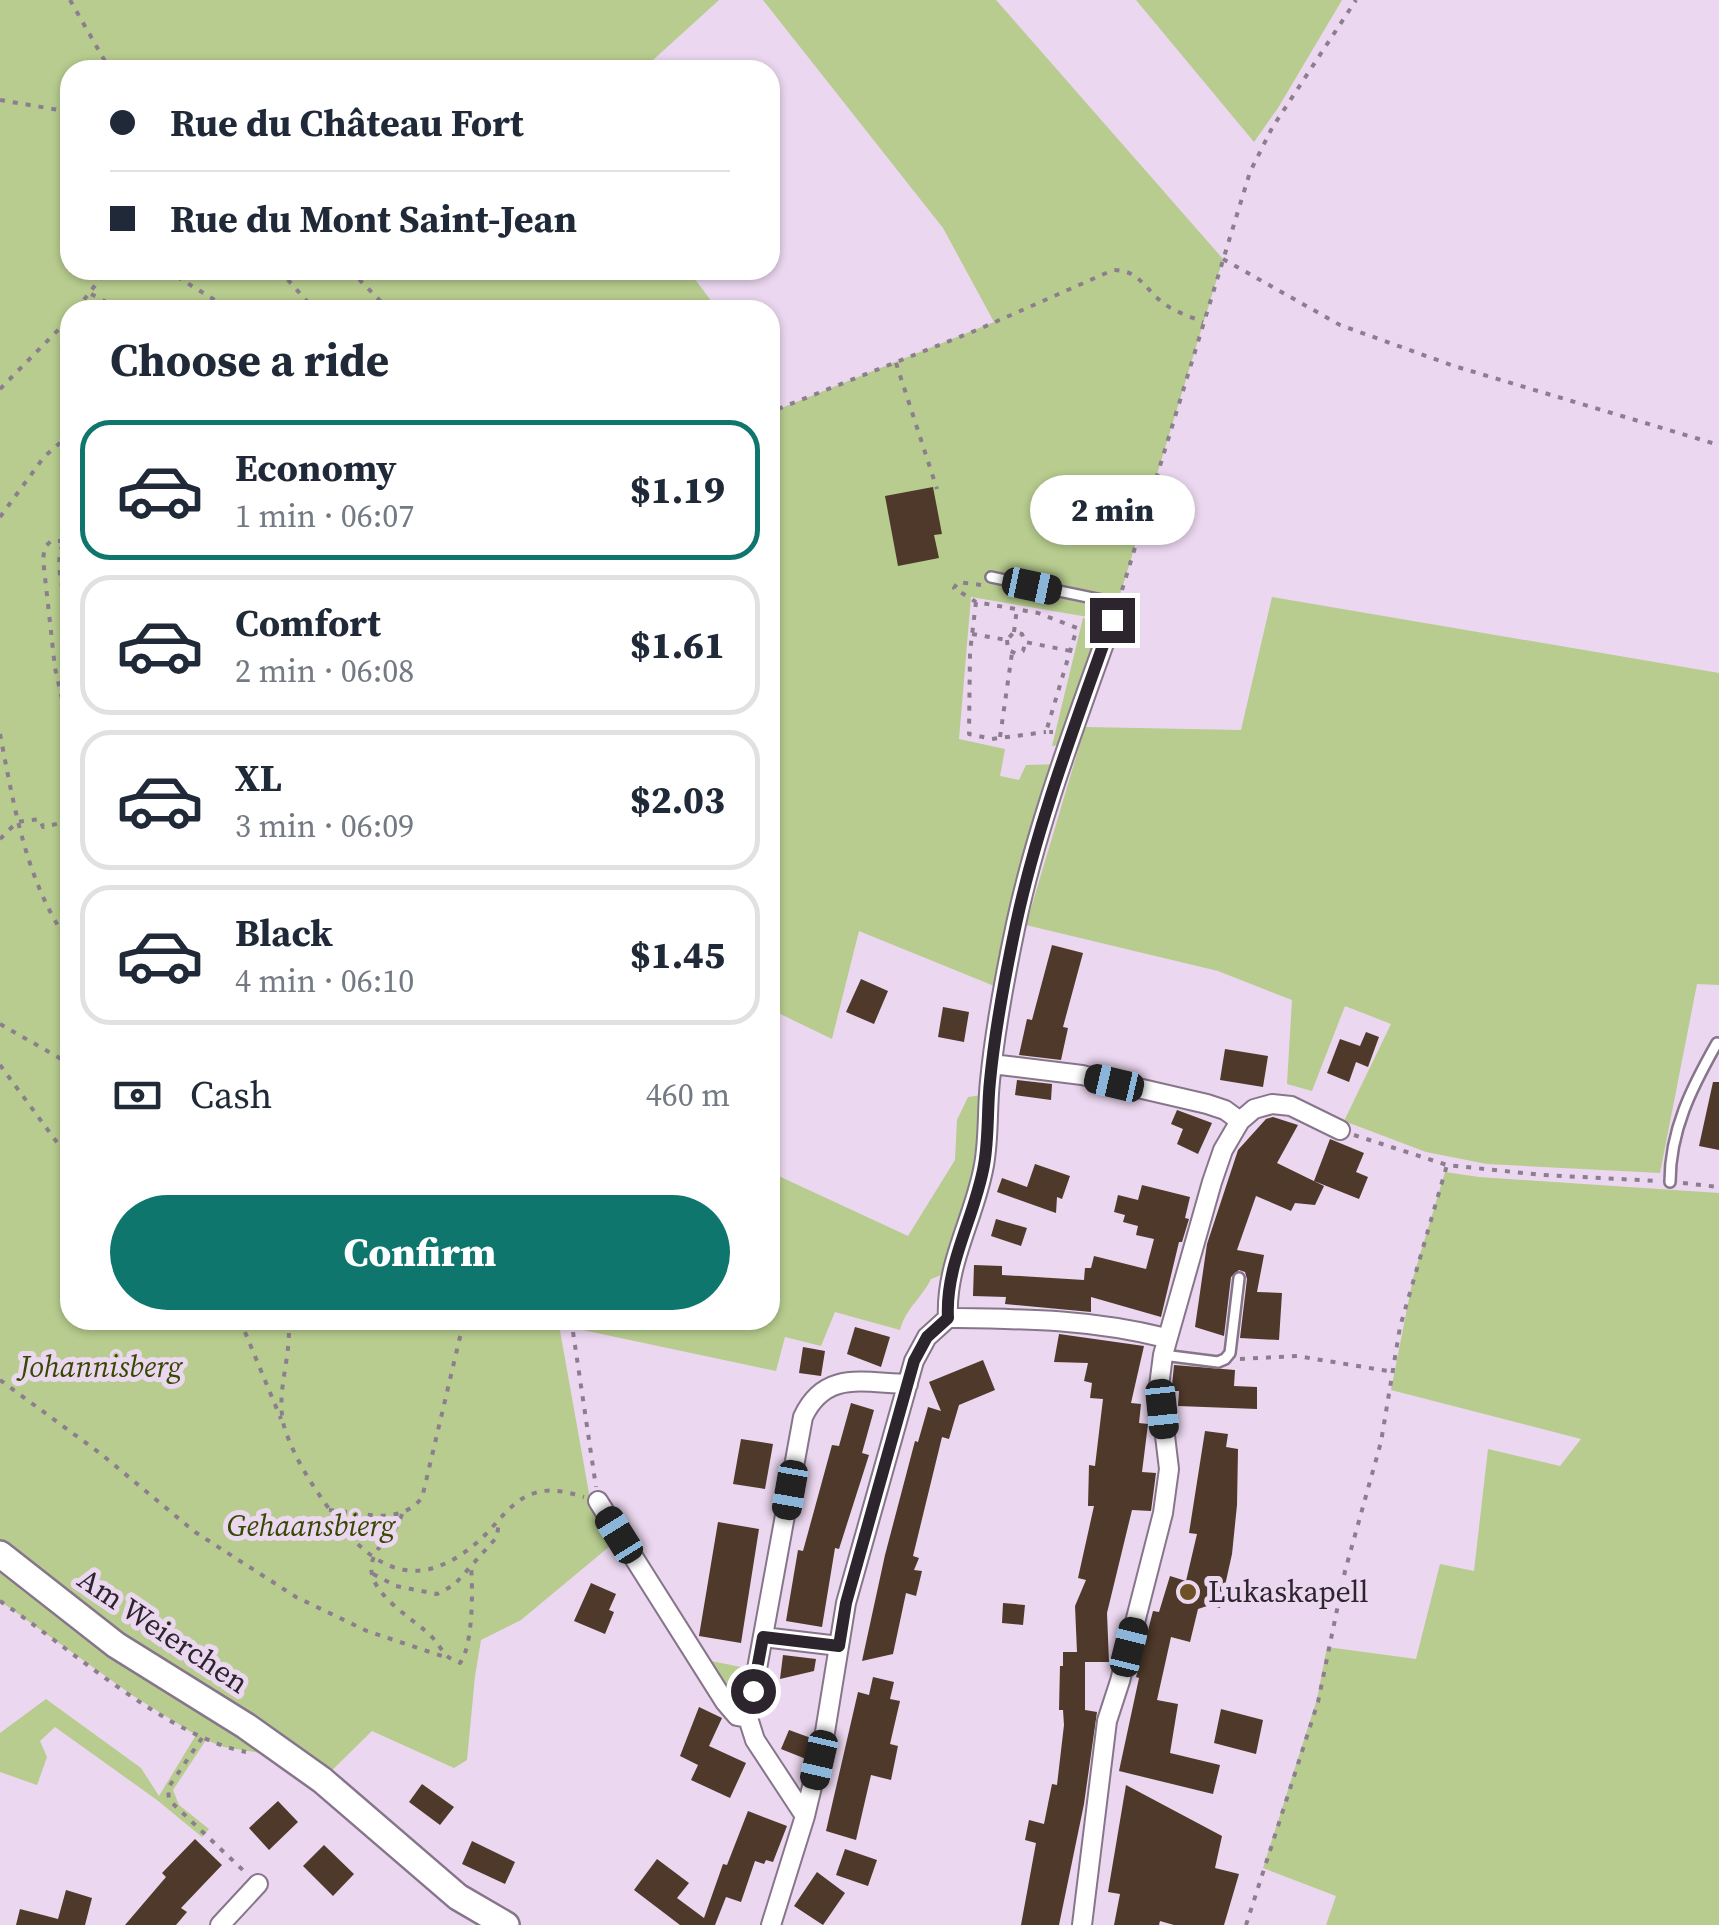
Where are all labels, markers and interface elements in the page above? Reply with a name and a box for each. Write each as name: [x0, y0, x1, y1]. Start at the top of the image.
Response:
text: Rue du Château Fort: [170, 97, 524, 149]
text: Rue du Mont Saint-Jean: [170, 193, 577, 245]
text: Choose a ride: [110, 329, 389, 391]
text: Economy: [235, 442, 397, 494]
icon: car: [115, 445, 205, 535]
text: $1.19: [630, 464, 725, 516]
callout: 2 min: [1030, 475, 1194, 545]
text: 2 min: [1071, 488, 1154, 532]
text: 1 min · 06:07: [235, 494, 414, 538]
car: [1000, 565, 1064, 607]
text: Comfort: [235, 597, 381, 649]
route end: [1090, 598, 1135, 643]
icon: car: [115, 600, 205, 690]
text: $1.61: [630, 619, 725, 671]
text: 2 min · 06:08: [235, 649, 414, 693]
text: XL: [235, 752, 282, 804]
icon: car: [115, 755, 205, 845]
text: $2.03: [630, 774, 725, 826]
text: 3 min · 06:09: [235, 804, 414, 848]
text: Black: [235, 907, 333, 959]
icon: car: [115, 910, 205, 1000]
text: $1.45: [630, 929, 725, 981]
text: 4 min · 06:10: [235, 959, 414, 1003]
car: [1081, 1062, 1147, 1104]
icon: cash: [110, 1068, 165, 1123]
text: Cash: [190, 1069, 272, 1121]
text: 460 m: [646, 1073, 730, 1117]
button: Confirm: [110, 1195, 730, 1310]
park label: Johannisberg: [16, 1346, 184, 1387]
car: [1144, 1378, 1180, 1440]
car: [770, 1458, 810, 1522]
car: [590, 1502, 648, 1568]
park label: Gehaansbierg: [227, 1505, 397, 1546]
street label: Am Weierchen: [70, 1558, 257, 1703]
place label: Lukaskapell: [1208, 1571, 1369, 1612]
marker: Lukaskapell: [1177, 1581, 1199, 1603]
car: [1107, 1614, 1151, 1680]
route start: [731, 1669, 776, 1714]
car: [798, 1727, 840, 1793]

